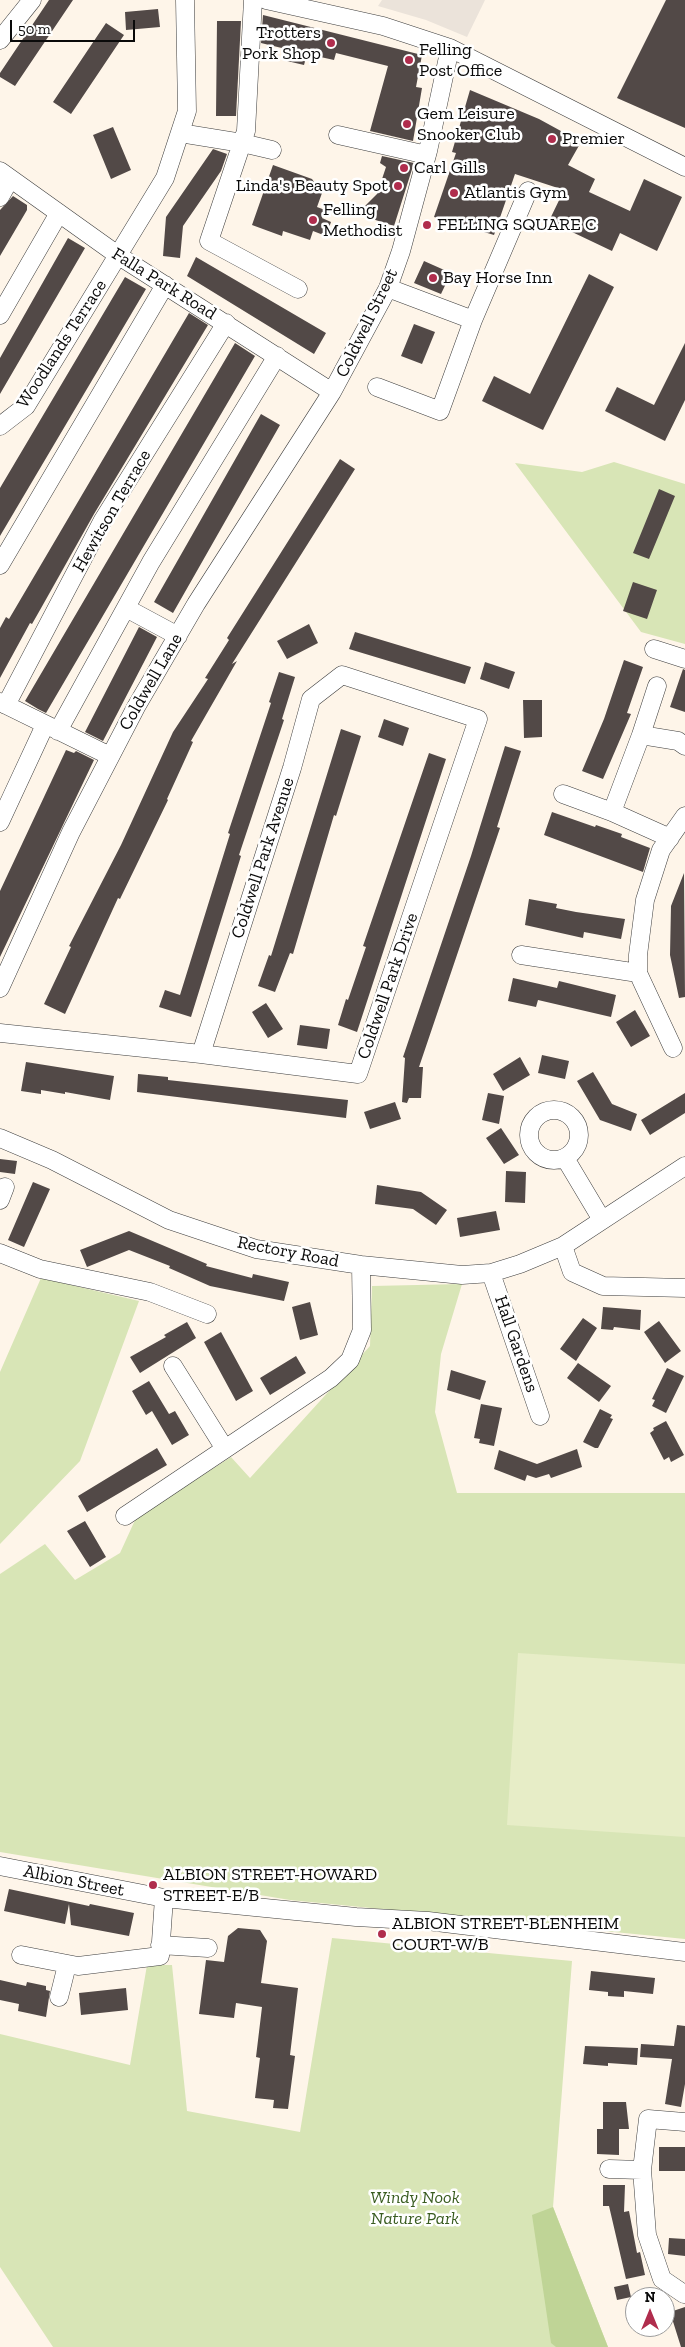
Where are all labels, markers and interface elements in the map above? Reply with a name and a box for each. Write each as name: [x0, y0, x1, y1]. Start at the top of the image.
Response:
scale bar: [12, 10, 138, 42]
text: 50 m: [18, 20, 51, 38]
place label: Trotters Pork Shop: [242, 22, 321, 64]
marker: Trotters Pork Shop: [325, 37, 337, 49]
place label: Felling Post Office: [419, 39, 502, 82]
marker: Felling Post Office: [403, 54, 415, 66]
place label: Gem Leisure Snooker Club: [417, 103, 521, 146]
marker: Gem Leisure Snooker Club: [401, 118, 413, 130]
place label: Premier: [562, 128, 625, 150]
marker: Premier: [546, 133, 558, 145]
place label: Carl Gills: [414, 157, 486, 179]
marker: Carl Gills: [398, 162, 410, 174]
place label: Linda's Beauty Spot: [236, 175, 388, 197]
marker: Linda's Beauty Spot: [392, 180, 404, 192]
place label: Atlantis Gym: [464, 182, 567, 204]
marker: Atlantis Gym: [448, 187, 460, 199]
place label: Felling Methodist: [323, 199, 402, 242]
marker: Felling Methodist: [307, 214, 319, 226]
place label: FELLING SQUARE C: [437, 214, 597, 236]
marker: FELLING SQUARE C: [421, 219, 433, 231]
street label: Falla Park Road: [108, 243, 220, 325]
street label: Coldwell Street: [331, 265, 403, 381]
place label: Bay Horse Inn: [443, 267, 552, 289]
marker: Bay Horse Inn: [427, 272, 439, 284]
street label: Woodlands Terrace: [12, 276, 112, 412]
street label: Hewitson Terrace: [68, 446, 156, 576]
street label: Coldwell Lane: [115, 630, 187, 734]
street label: Coldwell Park Avenue: [227, 775, 299, 941]
street label: Coldwell Park Drive: [353, 910, 423, 1062]
street label: Rectory Road: [235, 1232, 341, 1272]
street label: Hall Gardens: [489, 1293, 543, 1395]
street label: Albion Street: [22, 1861, 126, 1901]
place label: ALBION STREET-HOWARD STREET-E/B: [163, 1864, 377, 1906]
marker: ALBION STREET-HOWARD STREET-E/B: [147, 1879, 159, 1891]
place label: ALBION STREET-BLENHEIM COURT-W/B: [392, 1913, 619, 1956]
marker: ALBION STREET-BLENHEIM COURT-W/B: [376, 1928, 388, 1940]
park label: Windy Nook Nature Park: [370, 2187, 460, 2230]
north arrow: [625, 2287, 675, 2337]
text: N: [645, 2289, 655, 2306]

